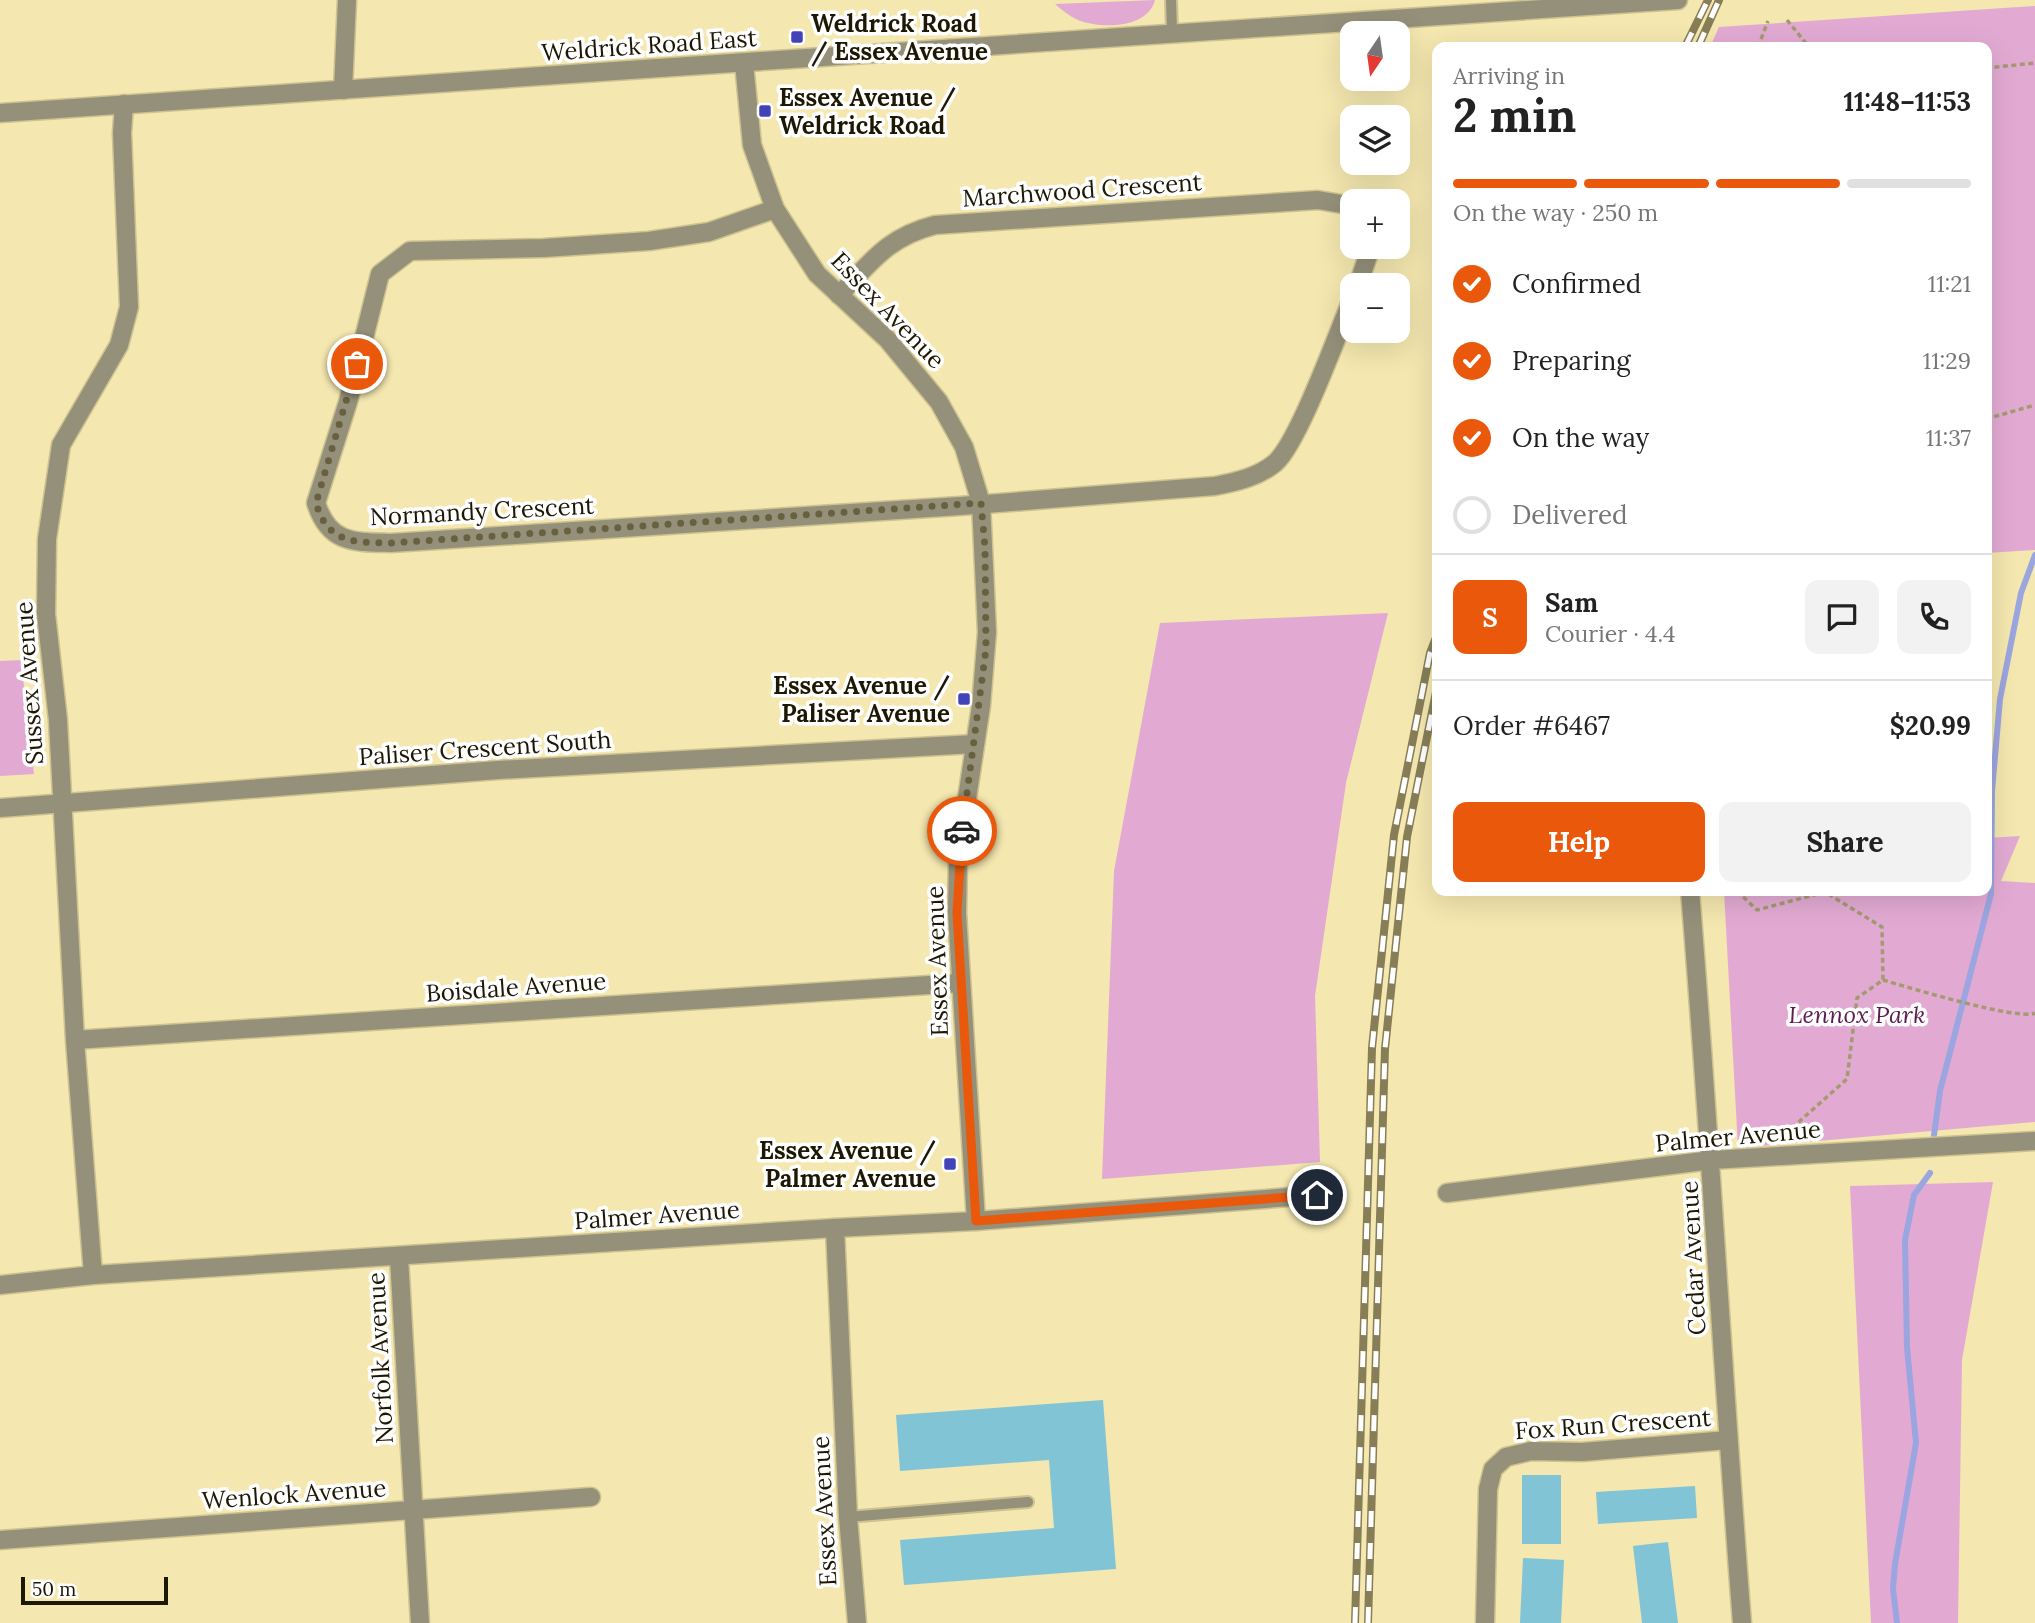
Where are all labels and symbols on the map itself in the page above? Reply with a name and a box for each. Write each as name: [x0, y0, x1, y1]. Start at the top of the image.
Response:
place label: Weldrick Road / Essex Avenue: [811, 8, 988, 67]
north arrow: [1340, 21, 1410, 91]
street label: Weldrick Road East: [540, 22, 758, 68]
marker: Weldrick Road / Essex Avenue: [789, 29, 805, 45]
place label: Essex Avenue / Weldrick Road: [779, 82, 956, 141]
marker: Essex Avenue / Weldrick Road: [757, 103, 773, 119]
street label: Marchwood Crescent: [961, 166, 1203, 214]
street label: Essex Avenue: [825, 245, 951, 375]
pin: [327, 334, 387, 394]
street label: Normandy Crescent: [369, 490, 596, 532]
street label: Sussex Avenue: [8, 600, 50, 766]
place label: Essex Avenue / Paliser Avenue: [773, 670, 950, 729]
marker: Essex Avenue / Paliser Avenue: [956, 691, 972, 707]
street label: Paliser Crescent South: [358, 724, 612, 772]
courier: [927, 796, 997, 866]
street label: Essex Avenue: [919, 885, 955, 1037]
street label: Boisdale Avenue: [425, 965, 607, 1009]
park label: Lennox Park: [1789, 999, 1925, 1030]
street label: Palmer Avenue: [1654, 1113, 1822, 1159]
place label: Essex Avenue / Palmer Avenue: [759, 1135, 936, 1194]
marker: Essex Avenue / Palmer Avenue: [942, 1156, 958, 1172]
pin: [1287, 1165, 1347, 1225]
street label: Cedar Avenue: [1673, 1180, 1713, 1336]
street label: Palmer Avenue: [573, 1194, 741, 1236]
street label: Norfolk Avenue: [360, 1271, 400, 1445]
street label: Fox Run Crescent: [1514, 1402, 1713, 1446]
street label: Essex Avenue: [805, 1435, 843, 1587]
street label: Wenlock Avenue: [201, 1472, 387, 1516]
scale bar: [21, 1574, 168, 1606]

